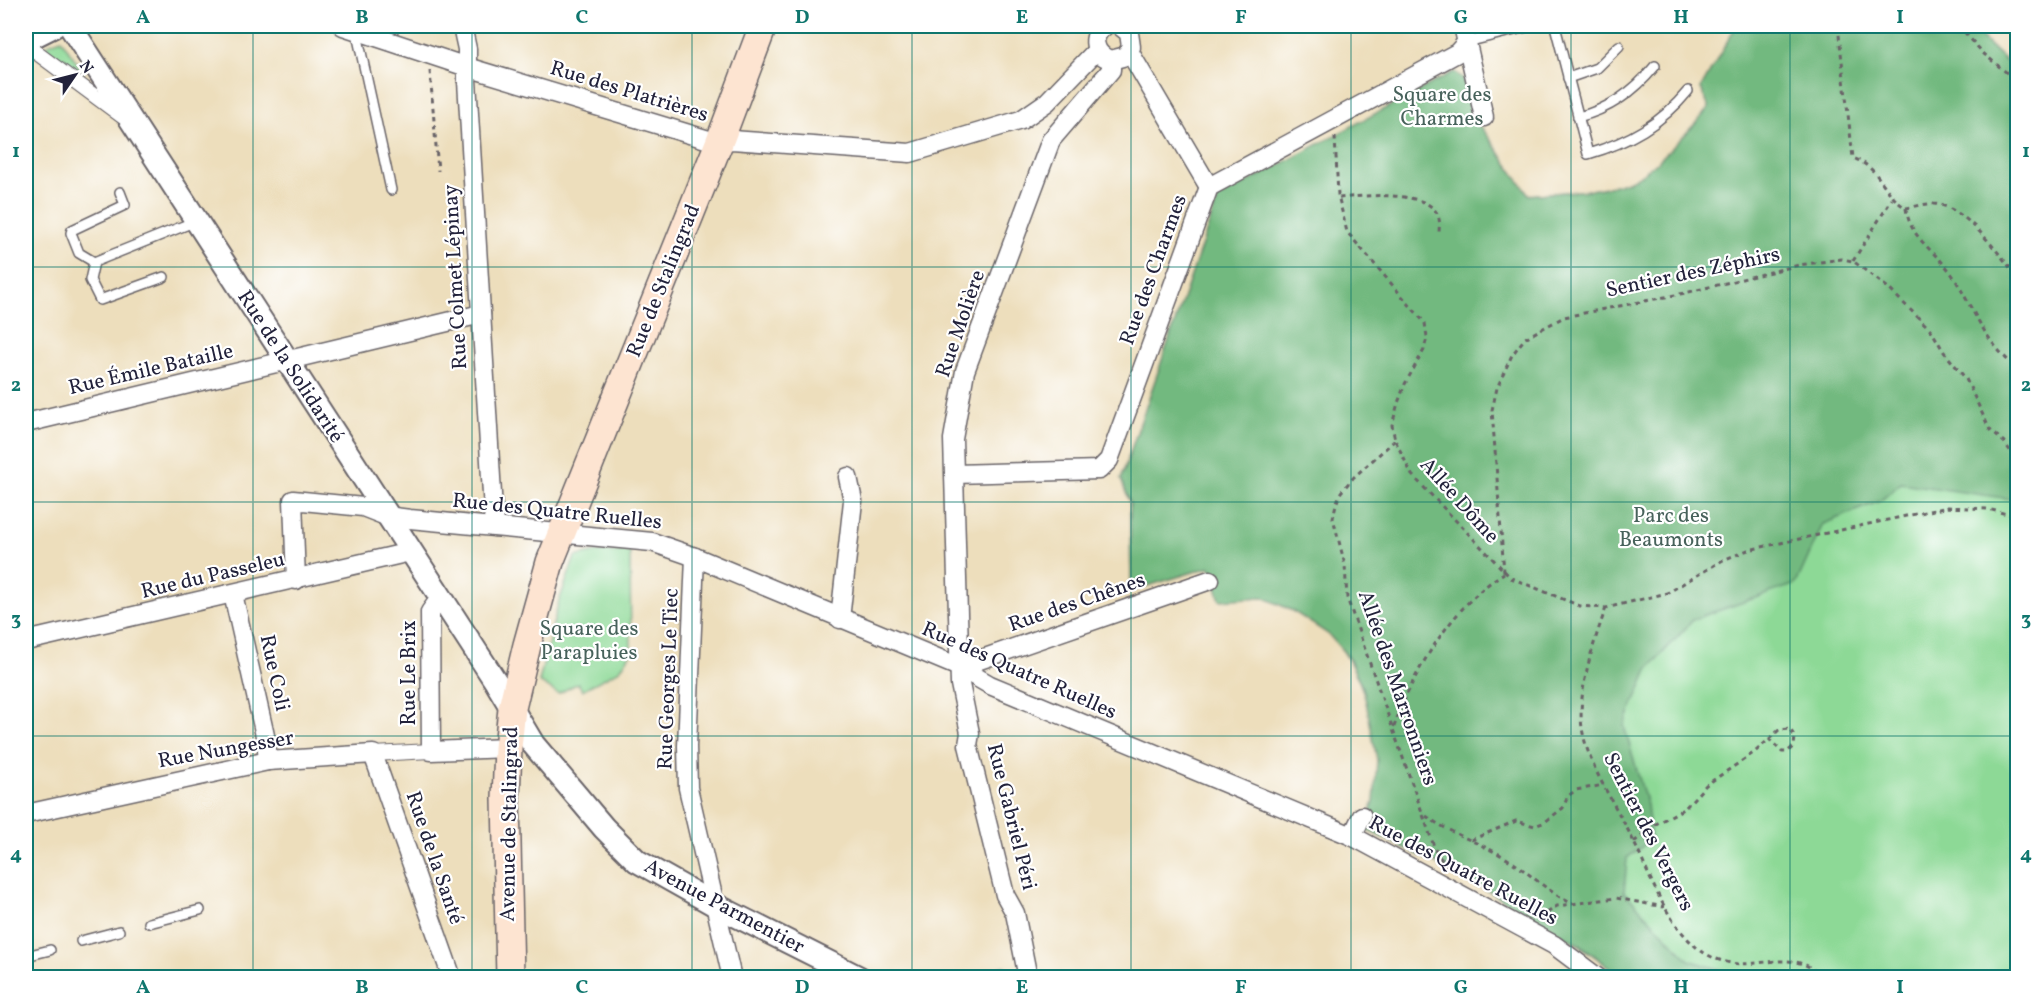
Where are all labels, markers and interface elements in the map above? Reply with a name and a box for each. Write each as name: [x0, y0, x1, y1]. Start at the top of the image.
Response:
text: A: [136, 4, 150, 32]
text: B: [355, 4, 369, 32]
text: C: [576, 4, 589, 32]
text: D: [795, 4, 809, 32]
text: E: [1016, 4, 1028, 32]
text: F: [1235, 4, 1247, 32]
text: G: [1454, 4, 1468, 32]
text: H: [1673, 4, 1689, 32]
text: I: [1896, 4, 1904, 32]
north arrow: [45, 45, 105, 105]
street label: Rue des Platrières: [546, 54, 712, 130]
text: N: [73, 56, 98, 79]
park label: Square des Charmes: [1392, 81, 1492, 134]
text: 1: [12, 138, 20, 166]
text: 1: [2022, 138, 2030, 166]
street label: Rue Colmet Lépinay: [437, 183, 475, 370]
street label: Rue des Charmes: [1113, 191, 1195, 349]
street label: Rue de Stalingrad: [620, 200, 708, 362]
street label: Sentier des Zéphirs: [1603, 240, 1783, 306]
street label: Rue Molière: [929, 266, 993, 382]
street label: Rue de la Solidarité: [230, 285, 350, 449]
street label: Rue Émile Bataille: [66, 337, 236, 403]
text: 2: [11, 372, 21, 400]
text: 2: [2021, 372, 2031, 400]
street label: Allée Dôme: [1413, 452, 1505, 550]
street label: Rue des Quatre Ruelles: [451, 487, 663, 537]
park label: Parc des Beaumonts: [1619, 502, 1723, 555]
street label: Rue du Passeleu: [138, 545, 288, 607]
street label: Rue des Chênes: [1005, 566, 1149, 640]
street label: Allée des Marronniers: [1350, 587, 1444, 789]
street label: Rue Georges Le Tiec: [651, 588, 687, 770]
text: 3: [11, 606, 21, 634]
text: 3: [2021, 606, 2031, 634]
park label: Square des Parapluies: [539, 615, 639, 668]
street label: Rue des Quatre Ruelles: [917, 615, 1121, 727]
street label: Rue Le Brix: [395, 620, 424, 726]
street label: Rue Coli: [252, 632, 296, 714]
street label: Rue Nungesser: [156, 724, 297, 776]
street label: Avenue de Stalingrad: [494, 726, 526, 922]
street label: Rue Gabriel Péri: [979, 741, 1043, 893]
street label: Sentier des Vergers: [1595, 748, 1701, 916]
street label: Rue de la Santé: [398, 788, 470, 928]
street label: Rue des Quatre Ruelles: [1363, 809, 1563, 933]
text: 4: [10, 841, 22, 869]
text: 4: [2020, 841, 2032, 869]
street label: Avenue Parmentier: [639, 852, 810, 962]
text: A: [136, 974, 150, 1002]
text: B: [355, 974, 369, 1002]
text: C: [576, 974, 589, 1002]
text: D: [795, 974, 809, 1002]
text: E: [1016, 974, 1028, 1002]
text: F: [1235, 974, 1247, 1002]
text: G: [1454, 974, 1468, 1002]
text: H: [1673, 974, 1689, 1002]
text: I: [1896, 974, 1904, 1002]

